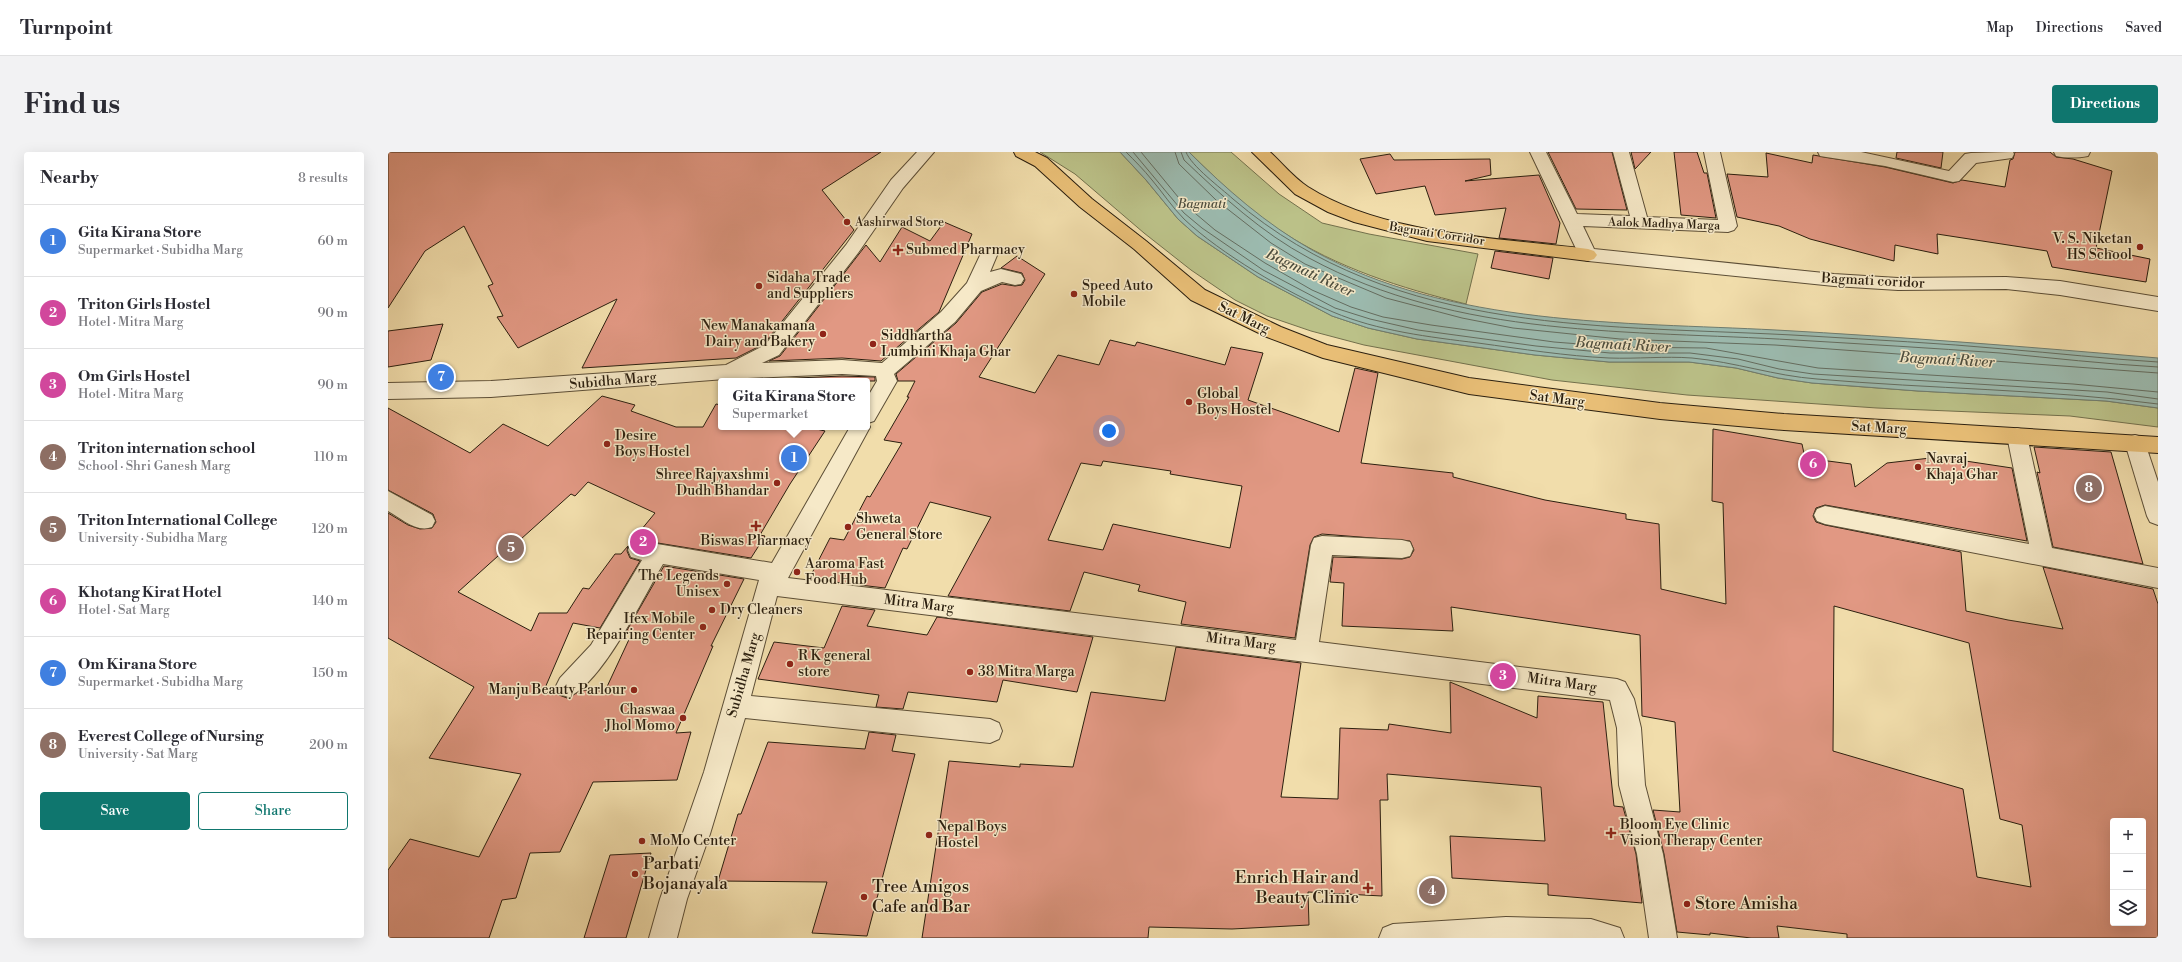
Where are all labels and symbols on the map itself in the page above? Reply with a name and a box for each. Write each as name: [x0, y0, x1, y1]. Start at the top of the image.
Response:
water label: Bagmati: [1177, 196, 1227, 212]
place label: Aashirwad Store: [854, 215, 944, 230]
street label: Aalok Madhya Marga: [1607, 215, 1721, 233]
marker: Aashirwad Store: [842, 217, 852, 227]
street label: Bagmati Corridor: [1387, 219, 1486, 249]
place label: V. S. Niketan HS School: [2052, 230, 2133, 264]
place label: Submed Pharmacy: [906, 241, 1025, 259]
marker: V. S. Niketan HS School: [2135, 242, 2145, 252]
water label: Bagmati River: [1262, 244, 1358, 302]
marker: Submed Pharmacy: [893, 245, 903, 255]
place label: Sidaha Trade and Suppliers: [767, 269, 853, 303]
street label: Bagmati coridor: [1820, 269, 1925, 293]
place label: Speed Auto Mobile: [1082, 277, 1153, 311]
marker: Sidaha Trade and Suppliers: [754, 281, 764, 291]
marker: Speed Auto Mobile: [1069, 289, 1079, 299]
street label: Sat Marg: [1215, 298, 1274, 339]
place label: New Manakamana Dairy and Bakery: [701, 317, 816, 351]
place label: Siddhartha Lumbini Khaja Ghar: [881, 327, 1011, 361]
marker: New Manakamana Dairy and Bakery: [818, 329, 828, 339]
water label: Bagmati River: [1574, 333, 1672, 357]
marker: Siddhartha Lumbini Khaja Ghar: [868, 339, 878, 349]
water label: Bagmati River: [1898, 348, 1996, 372]
pin: 7: [428, 362, 454, 392]
street label: Subidha Marg: [569, 368, 658, 394]
place label: Global Boys Hostel: [1196, 385, 1272, 419]
street label: Sat Marg: [1528, 387, 1586, 411]
marker: Global Boys Hostel: [1184, 397, 1194, 407]
street label: Sat Marg: [1851, 418, 1908, 438]
your location: [1099, 421, 1119, 441]
place label: Desire Boys Hostel: [614, 427, 690, 461]
marker: Desire Boys Hostel: [602, 439, 612, 449]
pin: 1: [781, 443, 807, 473]
pin: 6: [1800, 449, 1826, 479]
place label: Navraj Khaja Ghar: [1926, 450, 1998, 484]
marker: Navraj Khaja Ghar: [1913, 462, 1923, 472]
place label: Shree Rajyaxshmi Dudh Bhandar: [656, 466, 769, 500]
pin: 8: [2076, 473, 2102, 503]
marker: Shree Rajyaxshmi Dudh Bhandar: [772, 478, 782, 488]
place label: Shweta General Store: [856, 510, 943, 544]
marker: Biswas Pharmacy: [751, 521, 761, 531]
marker: Shweta General Store: [843, 522, 853, 532]
pin: 2: [630, 527, 656, 557]
place label: Biswas Pharmacy: [699, 532, 812, 550]
pin: 5: [498, 533, 524, 563]
place label: Aaroma Fast Food Hub: [804, 555, 885, 589]
place label: The Legends Unisex: [638, 567, 720, 601]
marker: Aaroma Fast Food Hub: [792, 567, 802, 577]
marker: The Legends Unisex: [722, 579, 732, 589]
street label: Mitra Marg: [883, 591, 956, 617]
place label: Dry Cleaners: [720, 601, 803, 619]
marker: Dry Cleaners: [707, 605, 717, 615]
place label: Ifex Mobile Repairing Center: [586, 610, 695, 644]
marker: Ifex Mobile Repairing Center: [698, 622, 708, 632]
street label: Mitra Marg: [1205, 629, 1278, 655]
street label: Subidha Marg: [723, 630, 765, 720]
place label: R K general store: [798, 647, 870, 681]
marker: R K general store: [785, 659, 795, 669]
pin: 3: [1490, 661, 1516, 691]
place label: 38 Mitra Marga: [978, 663, 1076, 681]
marker: 38 Mitra Marga: [965, 667, 975, 677]
street label: Mitra Marg: [1526, 669, 1599, 697]
place label: Manju Beauty Parlour: [488, 681, 626, 699]
marker: Manju Beauty Parlour: [629, 685, 639, 695]
place label: Chaswaa Jhol Momo: [604, 701, 676, 735]
marker: Chaswaa Jhol Momo: [678, 713, 688, 723]
place label: Bloom Eye Clinic Vision Therapy Center: [1619, 816, 1762, 850]
place label: Nepal Boys Hostel: [937, 818, 1007, 852]
marker: Bloom Eye Clinic Vision Therapy Center: [1605, 827, 1617, 839]
marker: Nepal Boys Hostel: [924, 830, 934, 840]
place label: MoMo Center: [650, 832, 736, 850]
marker: MoMo Center: [637, 836, 647, 846]
place label: Parbati Bojanayala: [642, 853, 728, 895]
place label: Enrich Hair and Beauty Clinic: [1235, 867, 1359, 909]
marker: Parbati Bojanayala: [630, 869, 640, 879]
place label: Tree Amigos Cafe and Bar: [872, 876, 970, 918]
pin: 4: [1419, 876, 1445, 906]
marker: Enrich Hair and Beauty Clinic: [1362, 882, 1374, 894]
marker: Tree Amigos Cafe and Bar: [859, 892, 869, 902]
place label: Store Amisha: [1695, 893, 1798, 915]
marker: Store Amisha: [1682, 899, 1692, 909]

